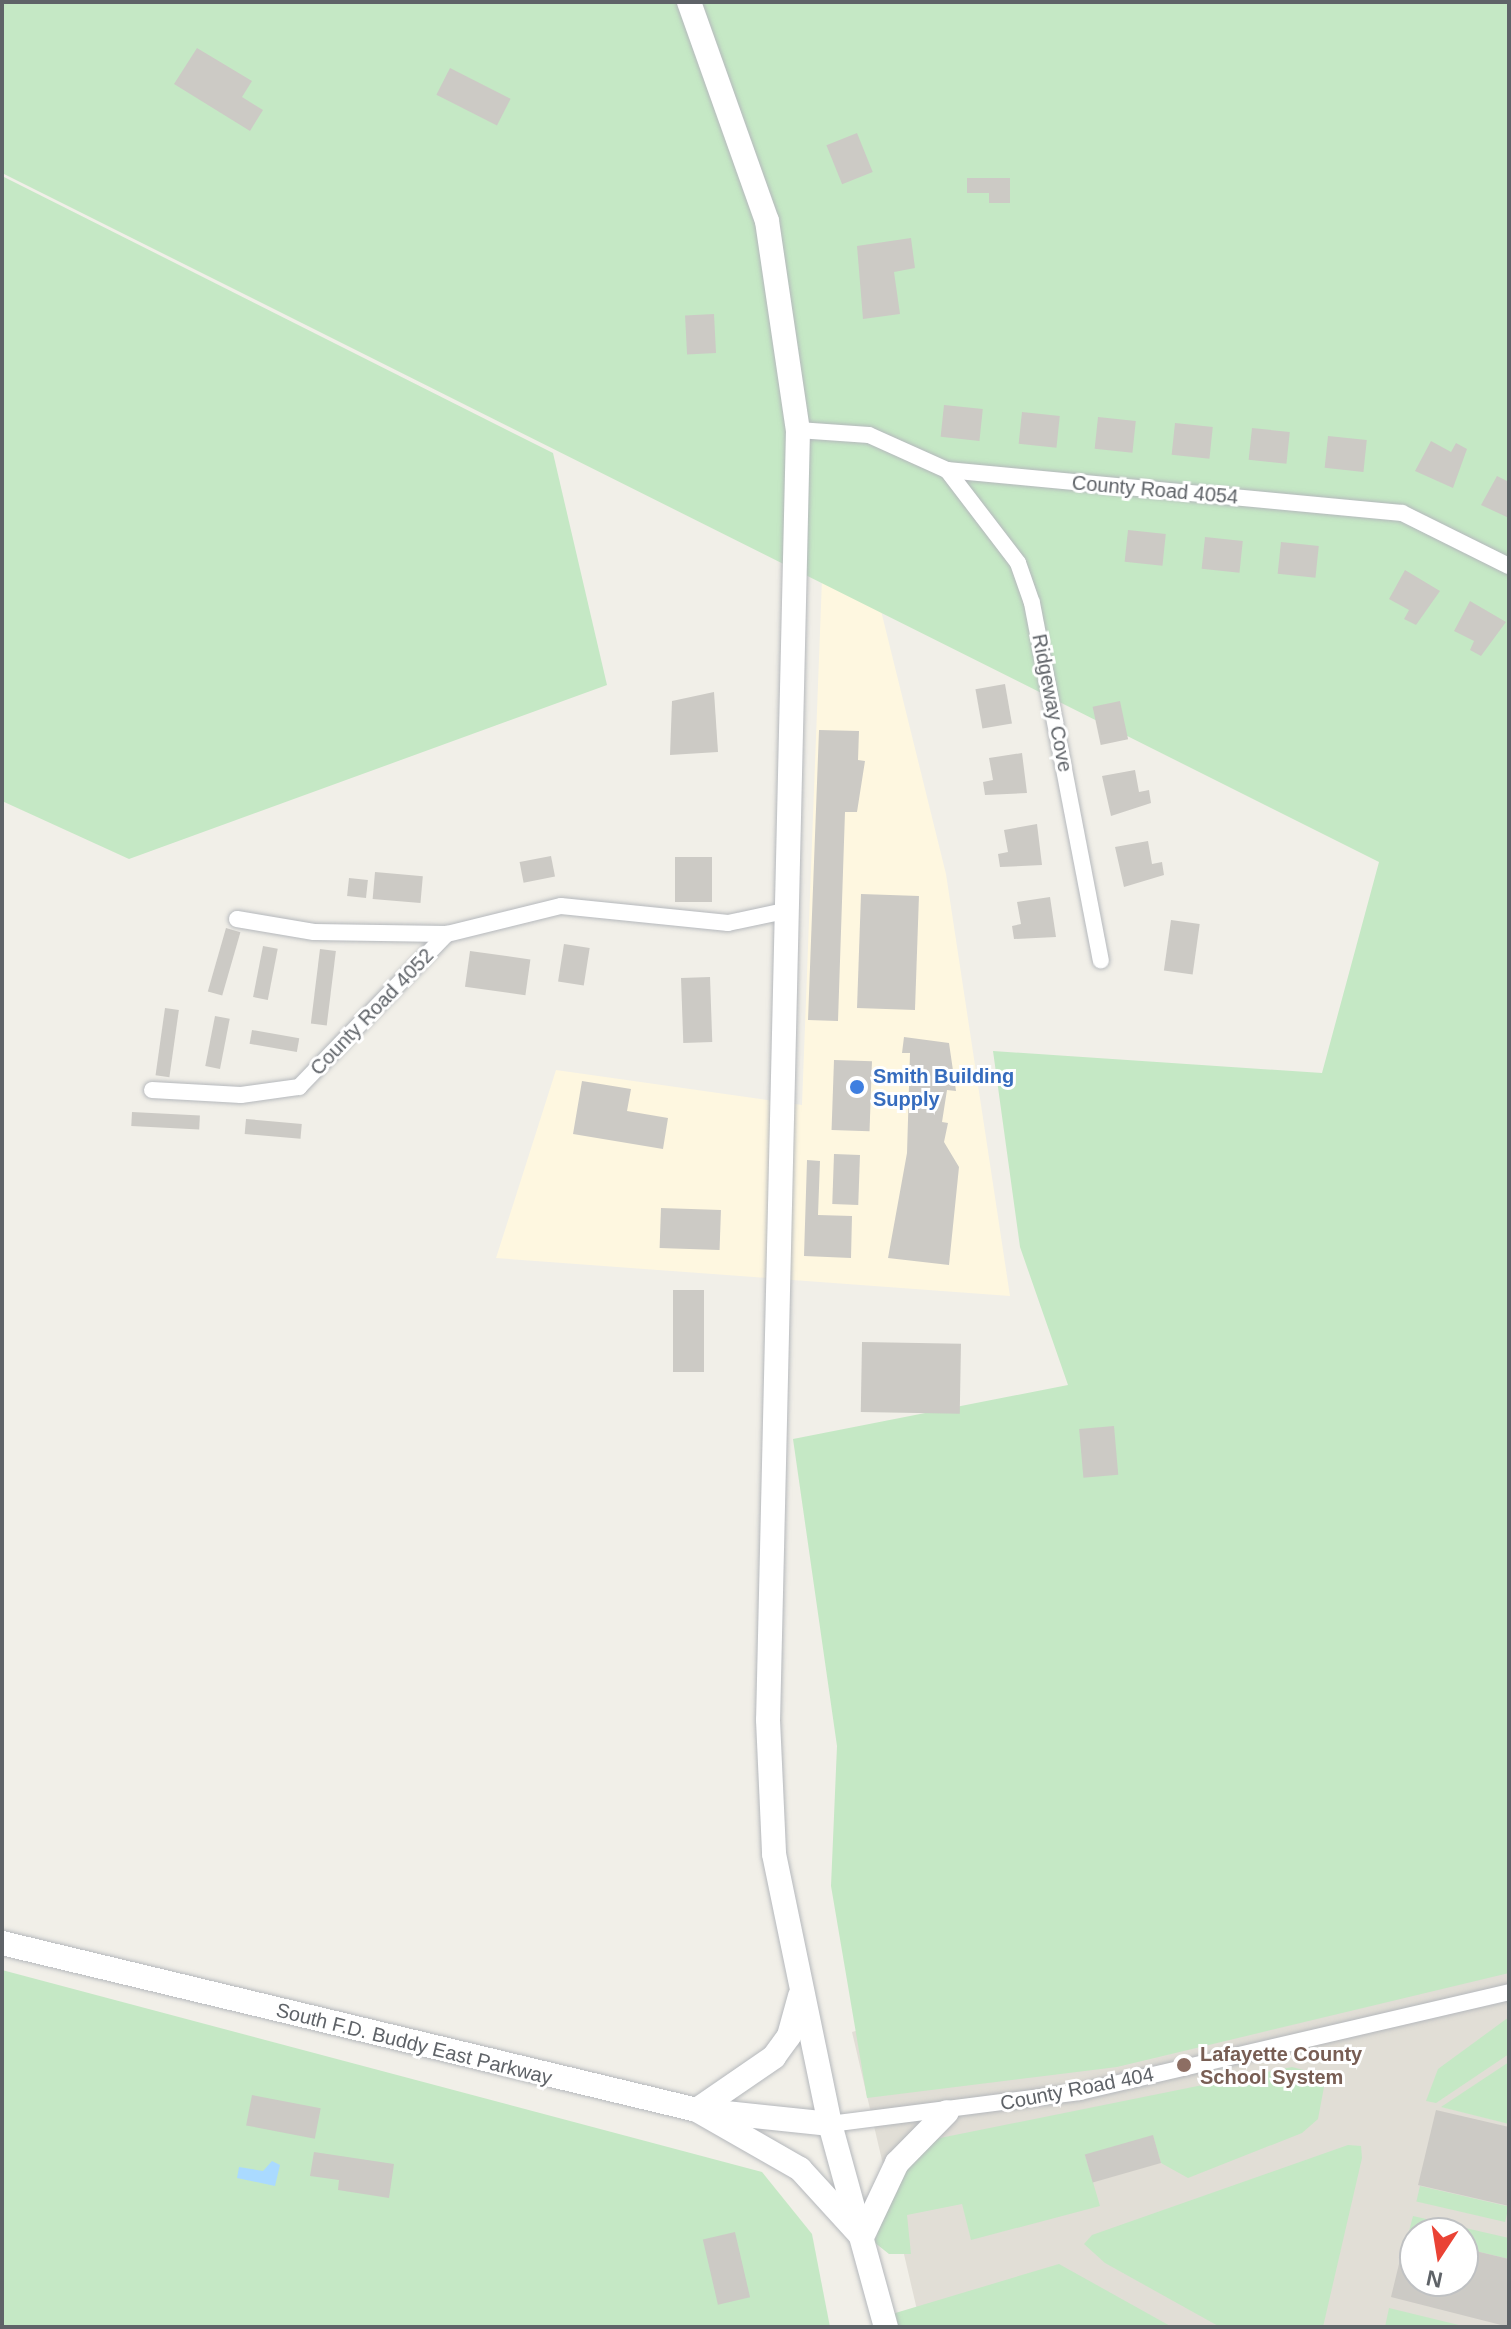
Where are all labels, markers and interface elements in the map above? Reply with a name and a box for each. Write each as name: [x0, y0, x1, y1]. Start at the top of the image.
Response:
street label: County Road 4054: [1071, 471, 1239, 509]
street label: Ridgeway Cove: [1027, 632, 1077, 774]
street label: County Road 4052: [305, 944, 439, 1080]
place label: Smith Building Supply: [873, 1064, 1014, 1111]
marker: Smith Building Supply: [848, 1078, 866, 1096]
street label: South F.D. Buddy East Parkway: [274, 1998, 554, 2090]
place label: Lafayette County School System: [1200, 2042, 1362, 2089]
marker: Lafayette County School System: [1175, 2056, 1193, 2074]
street label: County Road 404: [998, 2062, 1156, 2116]
north arrow: [1399, 2217, 1479, 2297]
text: N: [1424, 2265, 1445, 2293]

